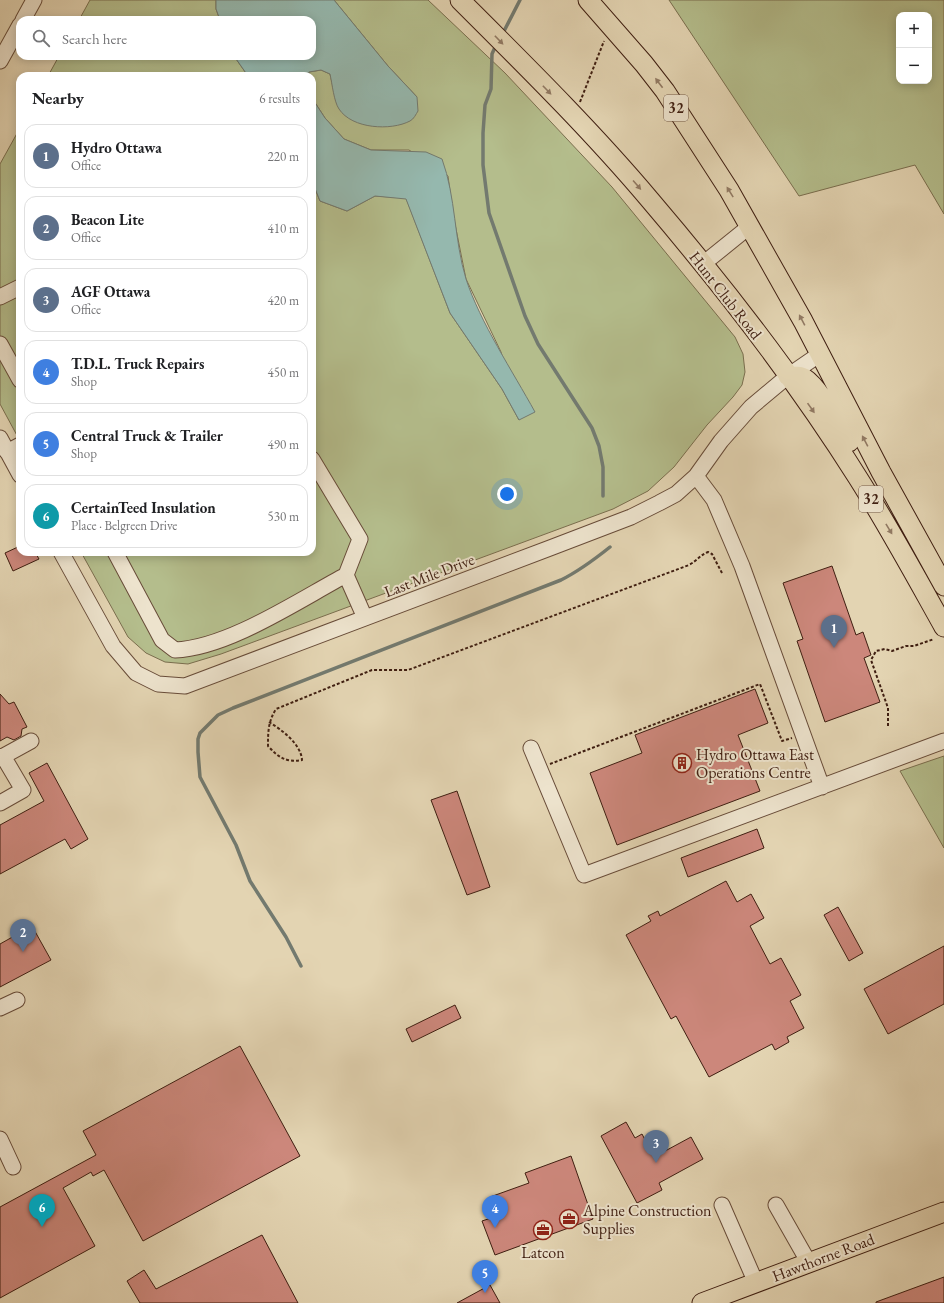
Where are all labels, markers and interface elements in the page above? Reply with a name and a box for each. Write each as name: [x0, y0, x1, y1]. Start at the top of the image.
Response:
map controls: [896, 12, 932, 84]
button: +: [896, 12, 932, 48]
search box: [16, 16, 316, 60]
icon: search: [30, 27, 52, 49]
text: Search here: [62, 29, 127, 48]
one-way arrow: [495, 35, 504, 45]
button: −: [896, 48, 932, 84]
one-way arrow: [655, 78, 663, 89]
one-way arrow: [543, 85, 552, 95]
text: Nearby: [32, 87, 84, 109]
text: 6 results: [259, 90, 300, 107]
road number: 32: [664, 95, 688, 121]
text: Hydro Ottawa: [71, 138, 162, 157]
text: 1: [43, 148, 49, 165]
text: 220 m: [268, 148, 299, 165]
text: Office: [71, 157, 101, 174]
one-way arrow: [632, 179, 641, 190]
one-way arrow: [726, 187, 734, 197]
text: Beacon Lite: [71, 210, 144, 229]
text: 2: [43, 220, 49, 237]
text: 410 m: [268, 220, 299, 237]
text: Office: [71, 229, 101, 246]
street label: Hunt Club Road: [685, 247, 767, 344]
text: AGF Ottawa: [71, 282, 150, 301]
text: 3: [43, 292, 49, 309]
text: 420 m: [268, 292, 299, 309]
text: Office: [71, 301, 101, 318]
one-way arrow: [799, 314, 805, 326]
text: T.D.L. Truck Repairs: [71, 354, 204, 373]
text: 4: [43, 364, 49, 381]
text: 450 m: [268, 364, 299, 381]
text: Shop: [71, 373, 97, 390]
one-way arrow: [807, 403, 815, 413]
text: Central Truck & Trailer: [71, 426, 223, 445]
one-way arrow: [862, 435, 868, 447]
text: 5: [43, 436, 49, 453]
text: 490 m: [268, 436, 299, 453]
text: Shop: [71, 445, 97, 462]
your location: [497, 484, 517, 504]
road number: 32: [859, 486, 883, 512]
text: CertainTeed Insulation: [71, 498, 216, 517]
text: 6: [43, 508, 49, 525]
text: 530 m: [268, 508, 299, 525]
text: Place · Belgreen Drive: [71, 517, 177, 534]
one-way arrow: [885, 523, 892, 535]
street label: Last Mile Drive: [381, 549, 477, 602]
pin: 1: [821, 615, 847, 648]
place label: Hydro Ottawa East Operations Centre: [696, 744, 814, 783]
building icon: Hydro Ottawa East Operations Centre: [671, 752, 693, 774]
pin: 2: [10, 919, 36, 952]
pin: 3: [643, 1130, 669, 1163]
pin: 6: [29, 1194, 55, 1227]
pin: 4: [482, 1195, 508, 1228]
place label: Alpine Construction Supplies: [582, 1200, 712, 1239]
office icon: Alpine Construction Supplies: [558, 1208, 580, 1230]
office icon: Latcon: [532, 1219, 554, 1241]
street label: Hawthorne Road: [769, 1228, 878, 1287]
place label: Latcon: [521, 1242, 565, 1263]
pin: 5: [472, 1260, 498, 1293]

